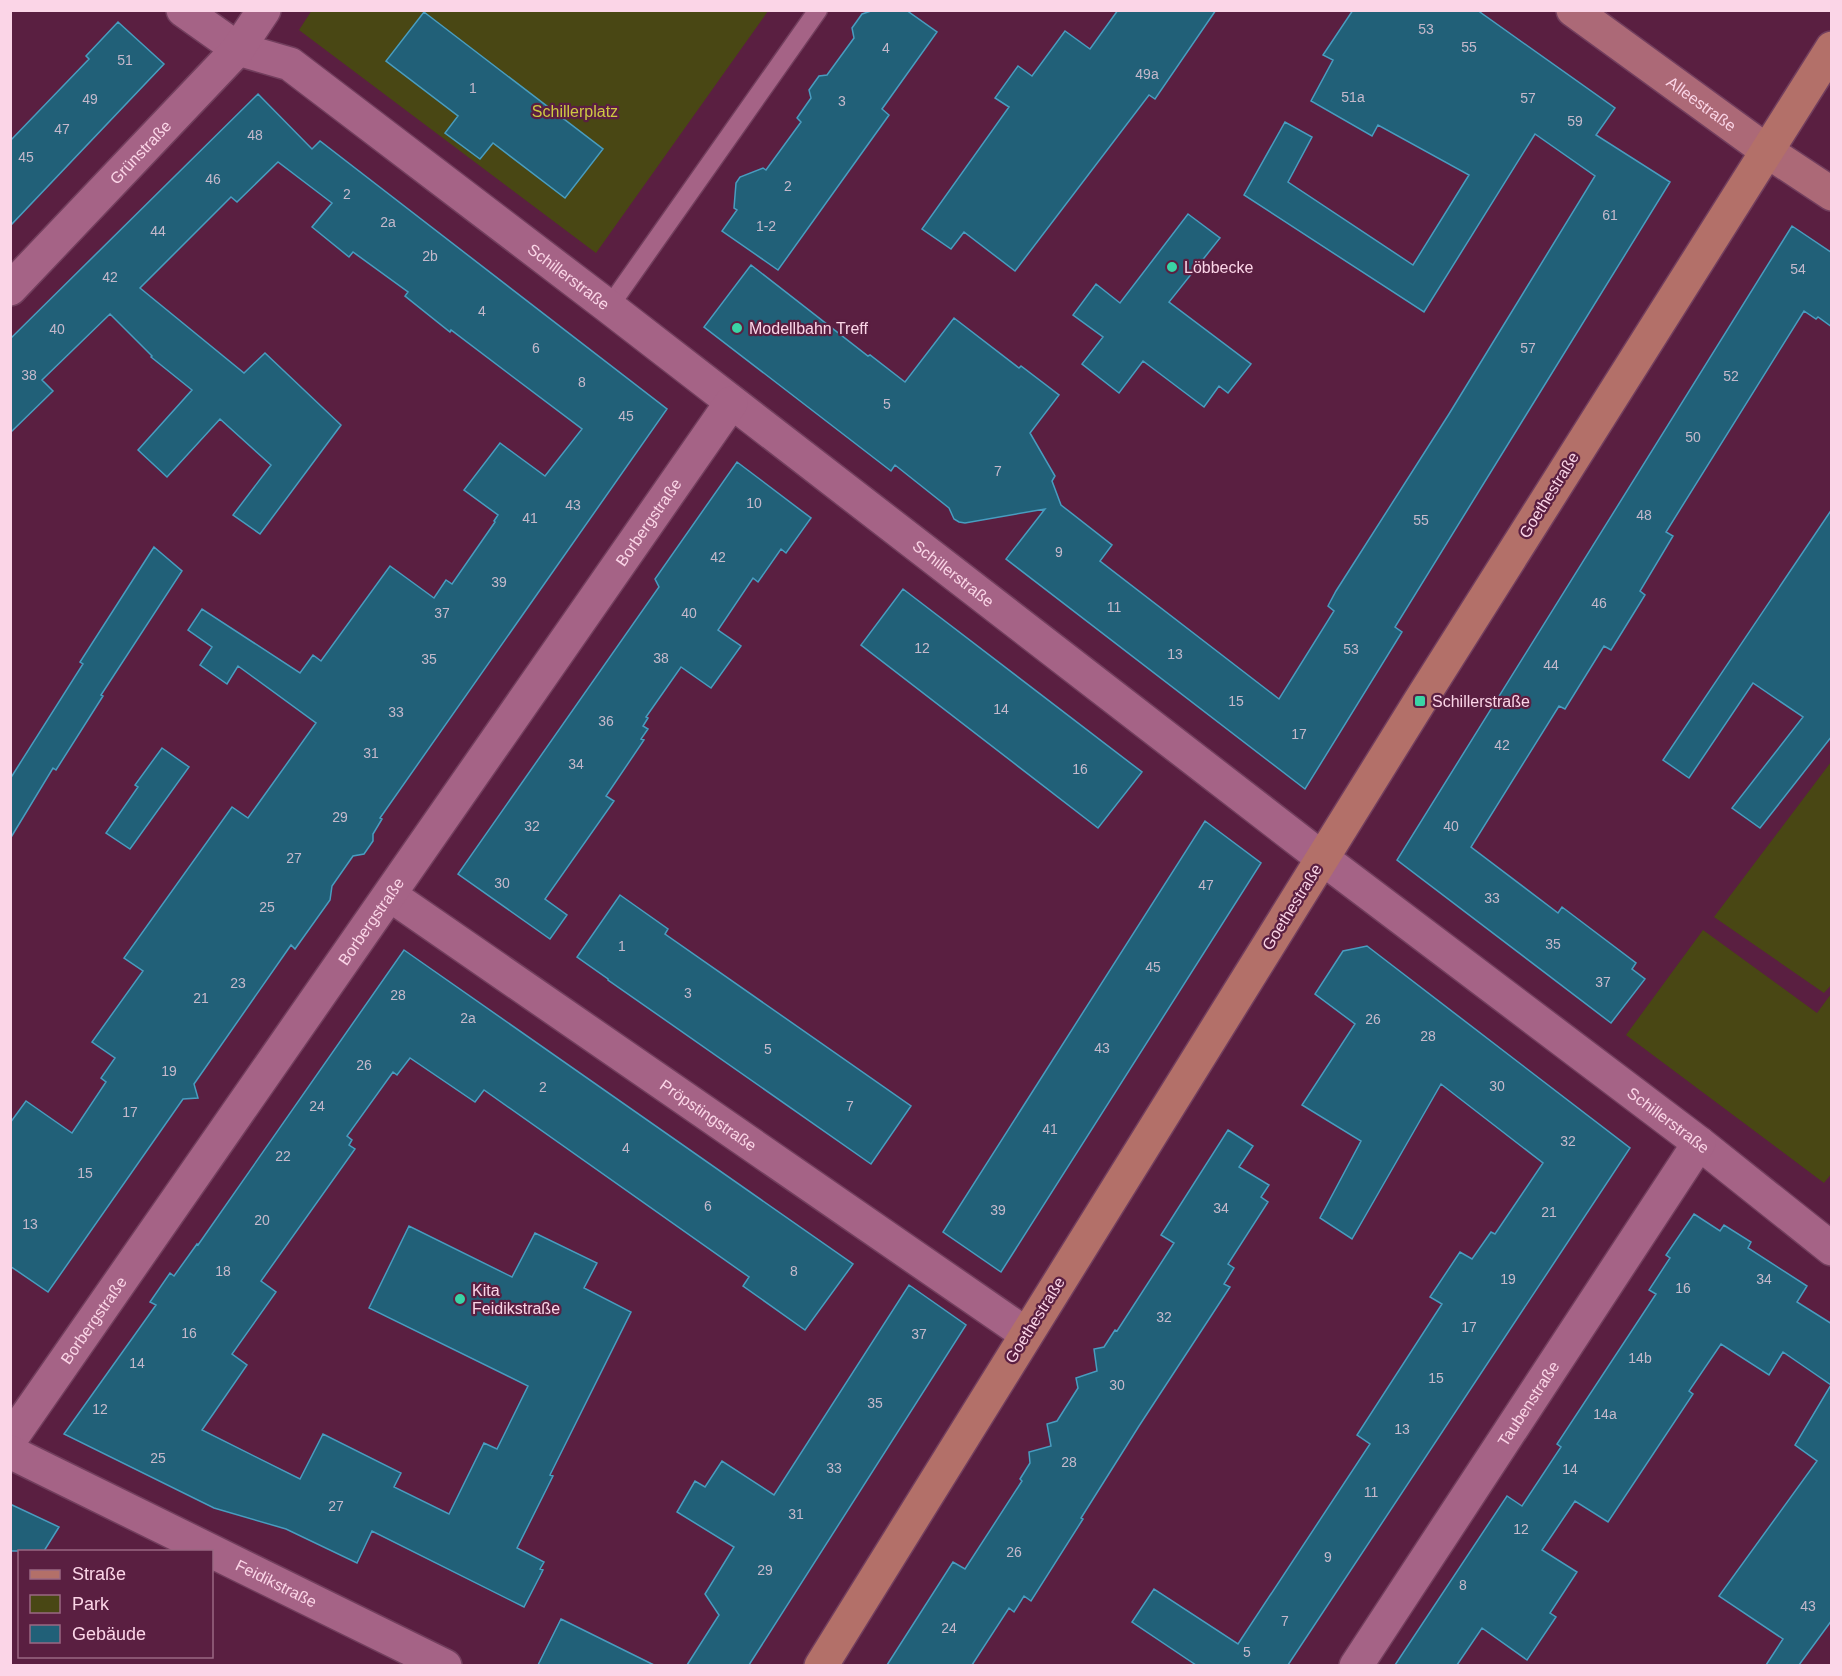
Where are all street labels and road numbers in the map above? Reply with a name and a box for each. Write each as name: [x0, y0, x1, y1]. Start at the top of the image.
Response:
street label: Alleestraße: [1664, 73, 1739, 134]
street label: Grünstraße: [106, 117, 174, 187]
street label: Schillerstraße: [525, 240, 613, 313]
street label: Goethestraße: [1516, 449, 1582, 541]
street label: Borbergstraße: [612, 475, 684, 569]
street label: Schillerstraße: [910, 537, 998, 610]
street label: Goethestraße: [1259, 861, 1325, 953]
street label: Borbergstraße: [335, 874, 407, 968]
street label: Pröpstingstraße: [657, 1076, 760, 1154]
street label: Schillerstraße: [1624, 1084, 1713, 1156]
street label: Borbergstraße: [57, 1273, 130, 1367]
street label: Goethestraße: [1002, 1274, 1068, 1366]
street label: Taubenstraße: [1494, 1358, 1562, 1449]
street label: Feidikstraße: [233, 1556, 320, 1610]

